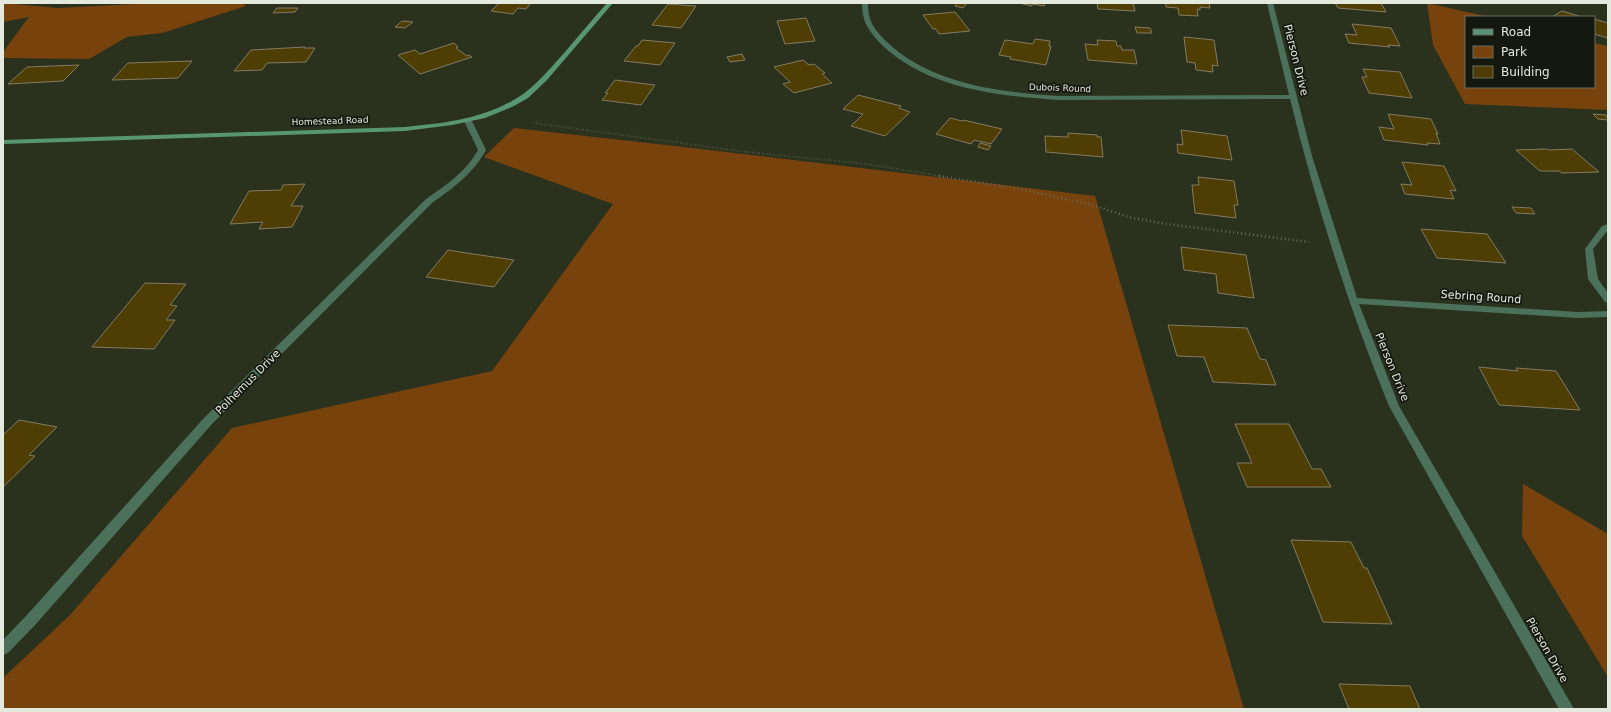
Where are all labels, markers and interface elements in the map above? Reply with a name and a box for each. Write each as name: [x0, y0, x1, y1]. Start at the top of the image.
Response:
legend: [1465, 16, 1595, 88]
street label: Pierson Drive: [1281, 23, 1311, 97]
text: Road: [1501, 25, 1531, 39]
text: Park: [1501, 45, 1527, 59]
text: Building: [1501, 65, 1550, 79]
street label: Dubois Round: [1029, 82, 1091, 94]
street label: Homestead Road: [291, 115, 369, 127]
street label: Sebring Round: [1440, 288, 1522, 306]
street label: Pierson Drive: [1372, 331, 1412, 403]
street label: Polhemus Drive: [213, 347, 283, 417]
street label: Pierson Drive: [1523, 615, 1571, 685]

